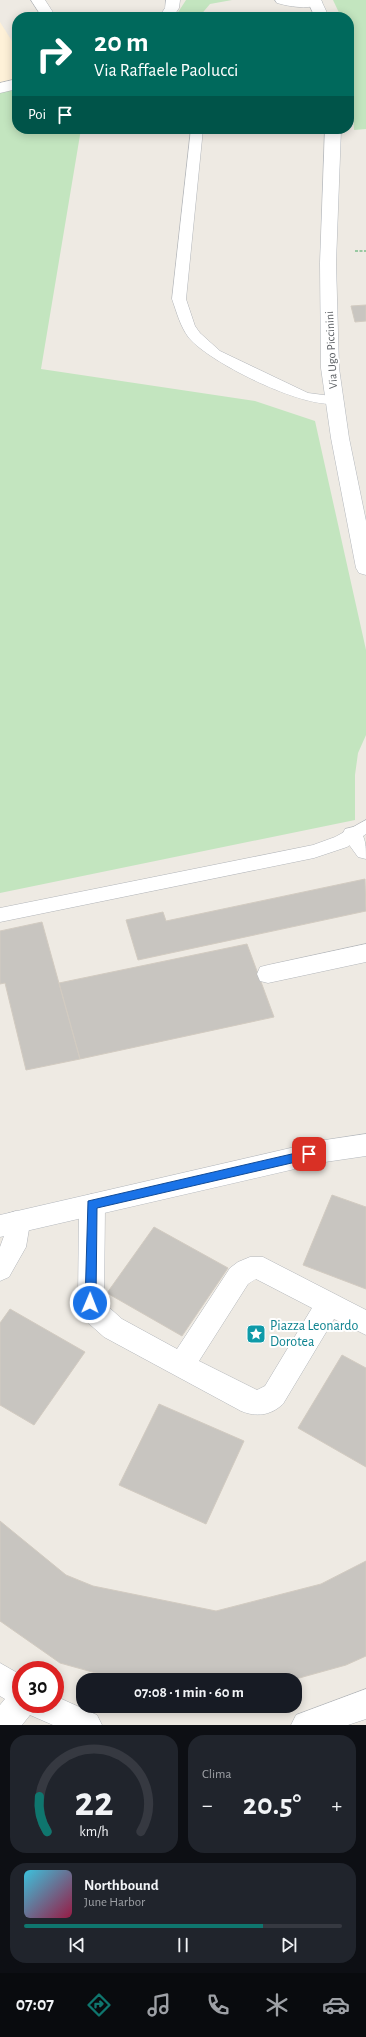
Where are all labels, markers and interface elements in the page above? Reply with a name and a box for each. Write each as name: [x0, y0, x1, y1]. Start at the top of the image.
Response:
icon: right: [28, 28, 80, 80]
text: 20 m: [94, 29, 149, 57]
text: Via Raffaele Paolucci: [94, 62, 238, 80]
icon: arrive: [54, 104, 76, 126]
text: Poi: [28, 107, 46, 122]
street label: Via Ugo Piccinini: [323, 311, 339, 389]
pin: [292, 1137, 326, 1171]
icon: arrive: [298, 1143, 320, 1165]
position arrow: [69, 1282, 111, 1324]
place label: Piazza Leonardo Dorotea: [270, 1319, 359, 1349]
place icon: Piazza Leonardo Dorotea: [245, 1323, 267, 1345]
speed limit sign: 30: [12, 1661, 64, 1713]
text: 07:08 · 1 min · 60 m: [134, 1685, 244, 1700]
text: Clima: [202, 1768, 232, 1781]
text: 22: [74, 1782, 114, 1823]
text: 20.5°: [243, 1790, 301, 1820]
text: −: [202, 1794, 213, 1816]
text: +: [331, 1794, 342, 1816]
text: km/h: [79, 1825, 109, 1839]
text: Northbound: [84, 1878, 159, 1893]
text: June Harbor: [84, 1896, 145, 1909]
icon: previous: [66, 1934, 88, 1956]
icon: pause: [172, 1934, 194, 1956]
icon: next: [278, 1934, 300, 1956]
icon: directions: [85, 1991, 113, 2019]
icon: music: [145, 1991, 173, 2019]
icon: phone: [204, 1991, 232, 2019]
icon: climate: [263, 1991, 291, 2019]
icon: car: [322, 1991, 350, 2019]
text: 07:07: [16, 1996, 54, 2014]

